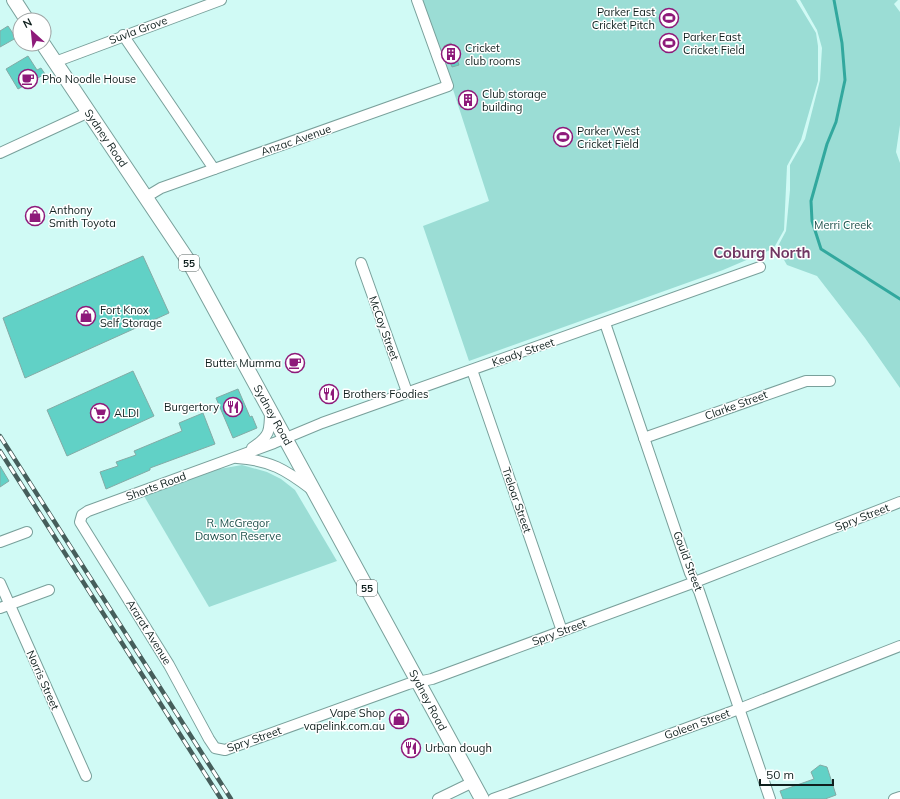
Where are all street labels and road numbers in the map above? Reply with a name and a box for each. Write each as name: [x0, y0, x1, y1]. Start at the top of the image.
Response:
street label: Suvla Grove: [107, 13, 169, 47]
street label: Sydney Road: [81, 106, 131, 170]
street label: Anzac Avenue: [259, 121, 333, 159]
road number: 55: [179, 255, 199, 271]
street label: McCoy Street: [366, 294, 402, 362]
street label: Keady Street: [490, 335, 556, 369]
street label: Sydney Road: [251, 382, 295, 448]
street label: Clarke Street: [703, 387, 769, 423]
street label: Treloar Street: [499, 465, 535, 535]
street label: Shorts Road: [124, 469, 188, 503]
street label: Spry Street: [833, 500, 891, 534]
street label: Gould Street: [670, 529, 706, 593]
road number: 55: [357, 580, 377, 596]
street label: Ararat Avenue: [123, 597, 175, 667]
street label: Spry Street: [530, 616, 588, 648]
street label: Norris Street: [24, 648, 62, 712]
street label: Sydney Road: [406, 667, 450, 733]
street label: Goleen Street: [662, 706, 732, 742]
street label: Spry Street: [225, 723, 283, 755]

